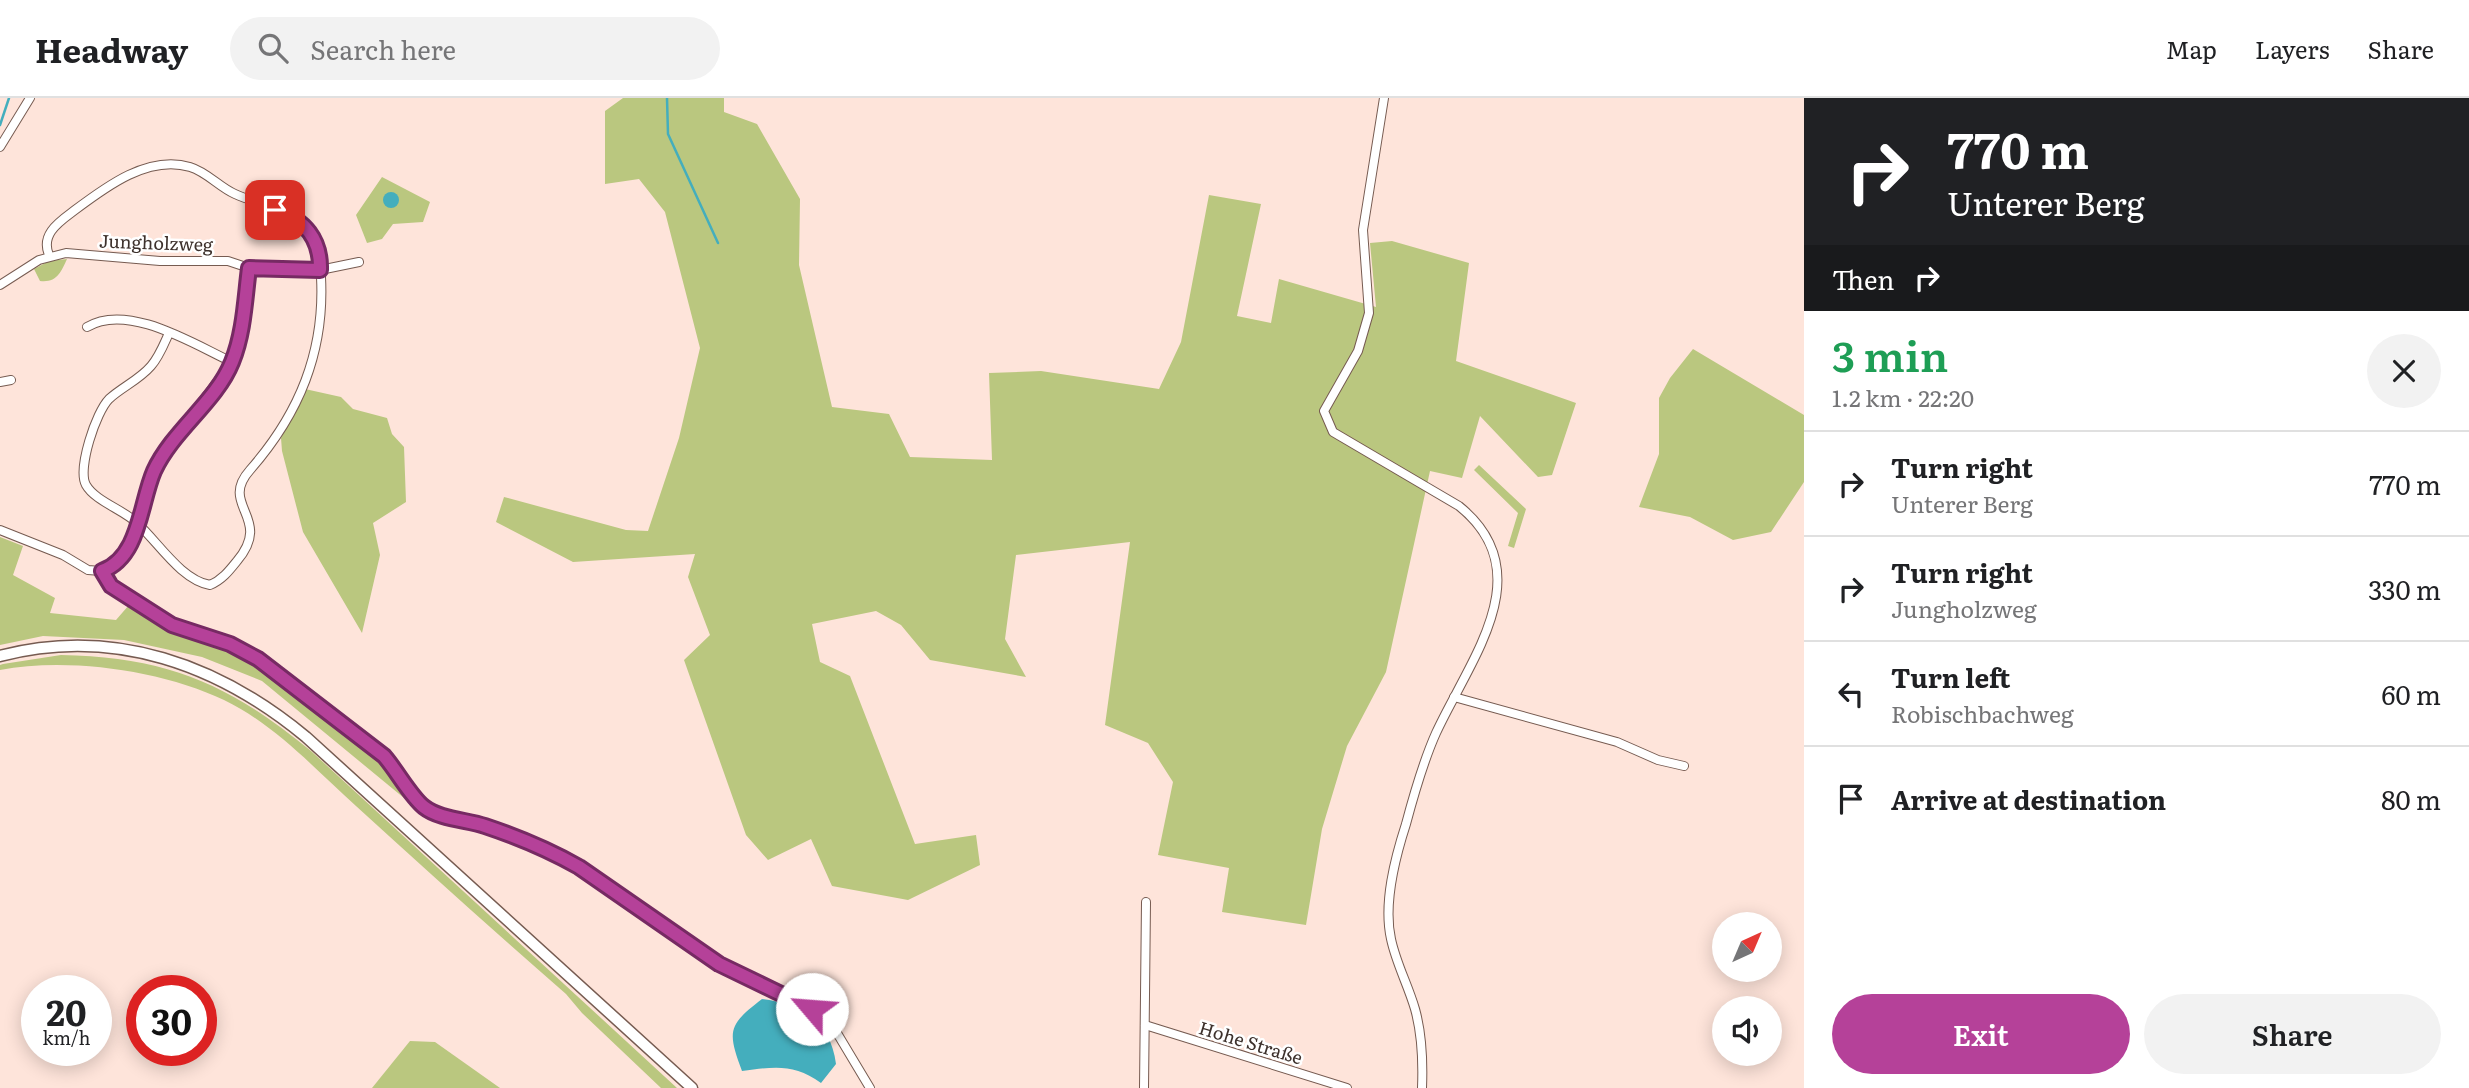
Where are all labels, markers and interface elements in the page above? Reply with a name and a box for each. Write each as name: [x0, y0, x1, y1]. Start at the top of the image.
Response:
search box: [230, 17, 720, 80]
text: Headway: [35, 24, 188, 73]
icon: search: [254, 29, 292, 67]
text: Search here: [310, 29, 456, 68]
text: Map: [2166, 31, 2217, 66]
text: Layers: [2255, 31, 2329, 66]
text: Share: [2367, 31, 2434, 66]
text: 770 m: [1947, 111, 2089, 184]
icon: right: [1832, 126, 1923, 217]
text: Unterer Berg: [1947, 178, 2145, 226]
pin: [245, 180, 305, 240]
icon: arrive: [256, 191, 294, 229]
street label: Jungholzweg: [98, 227, 214, 258]
text: Then: [1832, 259, 1894, 298]
icon: right: [1908, 259, 1946, 297]
text: 3 min: [1832, 323, 1948, 385]
button: close: [2367, 334, 2441, 408]
text: 1.2 km · 22:20: [1832, 380, 1974, 414]
text: Turn right: [1891, 447, 2033, 486]
text: 770 m: [2369, 464, 2441, 503]
icon: right: [1832, 465, 1870, 503]
text: Unterer Berg: [1891, 486, 2033, 520]
text: Turn right: [1891, 552, 2033, 591]
text: 330 m: [2368, 569, 2441, 608]
icon: right: [1832, 570, 1870, 608]
text: Jungholzweg: [1891, 591, 2037, 625]
text: Turn left: [1891, 657, 2010, 696]
text: 60 m: [2382, 674, 2441, 713]
icon: left: [1832, 675, 1870, 713]
text: Robischbachweg: [1891, 696, 2074, 730]
text: Arrive at destination: [1891, 779, 2166, 818]
text: 80 m: [2381, 779, 2441, 818]
icon: arrive: [1832, 780, 1870, 818]
north arrow: [1712, 912, 1782, 982]
map controls: [1712, 912, 1782, 1066]
position arrow: [775, 972, 849, 1046]
speed limit sign: 30: [126, 975, 217, 1066]
text: 20: [46, 985, 87, 1037]
button: Exit: [1832, 994, 2130, 1074]
button: Share: [2144, 994, 2441, 1074]
button: sound: [1712, 996, 1782, 1066]
street label: Hohe Straße: [1196, 1013, 1306, 1071]
text: km/h: [43, 1024, 90, 1051]

